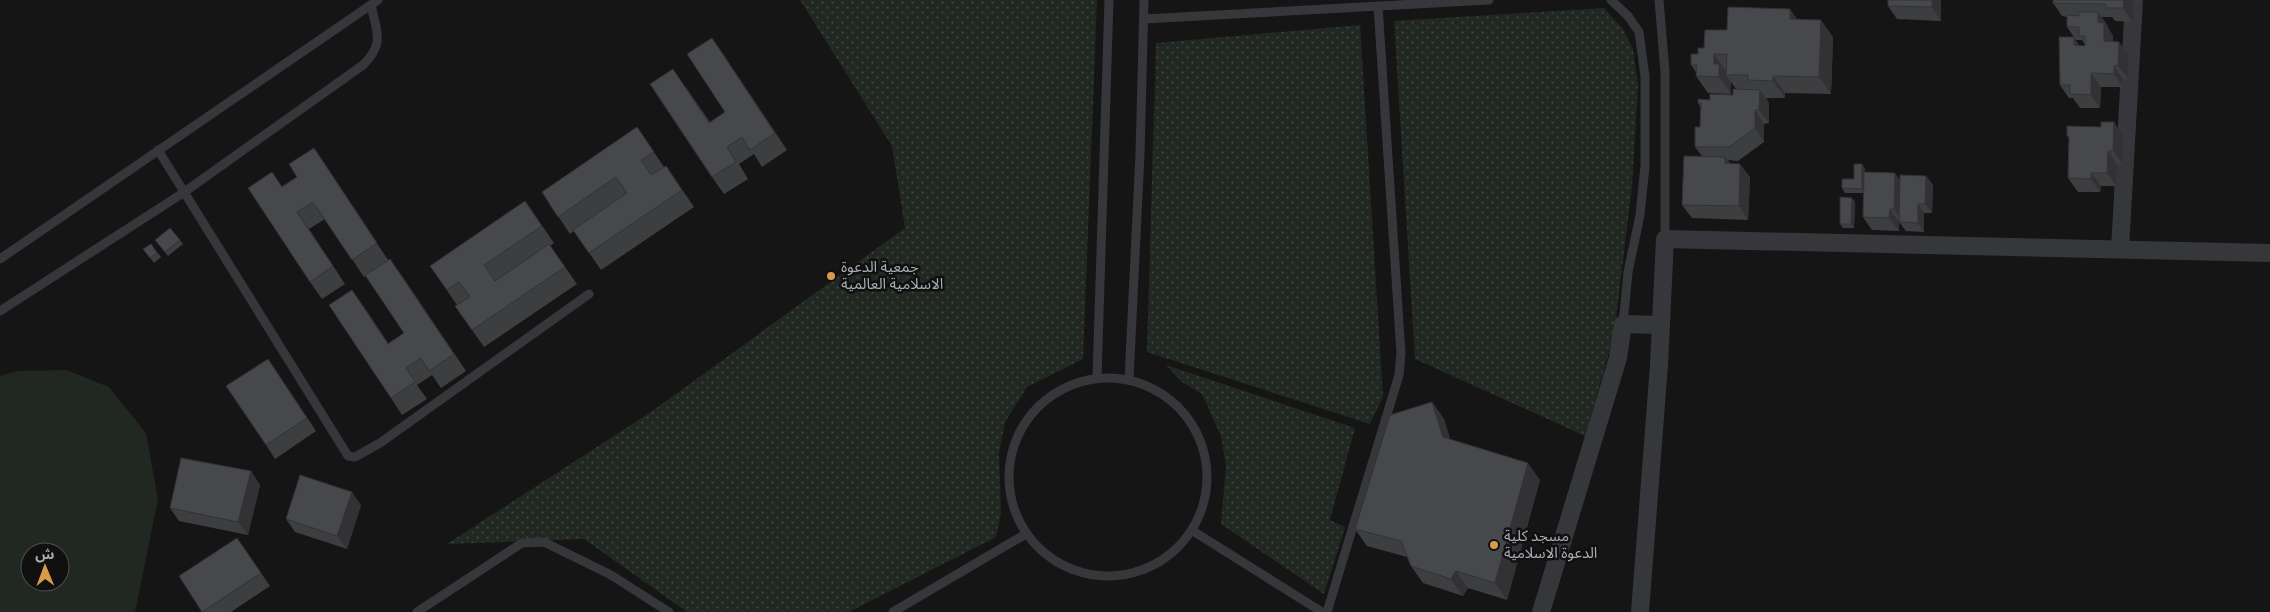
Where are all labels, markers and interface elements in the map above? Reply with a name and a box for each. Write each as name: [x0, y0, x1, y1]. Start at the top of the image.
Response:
place label: جمعية الدعوة الاسلامية العالمية: [841, 258, 943, 292]
marker: جمعية الدعوة الاسلامية العالمية: [825, 270, 837, 282]
place label: مسجد كلية الدعوة الاسلامية: [1504, 527, 1597, 562]
marker: مسجد كلية الدعوة الاسلامية: [1488, 539, 1500, 551]
north arrow: [20, 542, 70, 592]
text: ش: [35, 546, 55, 562]

